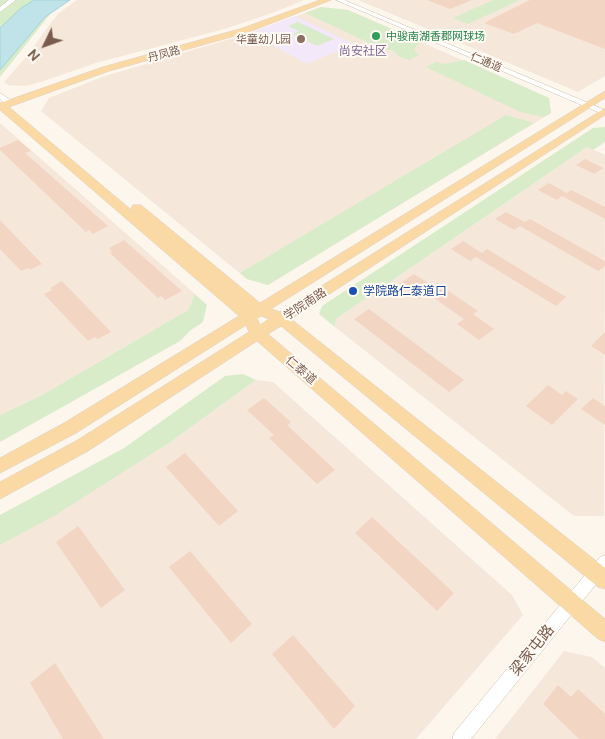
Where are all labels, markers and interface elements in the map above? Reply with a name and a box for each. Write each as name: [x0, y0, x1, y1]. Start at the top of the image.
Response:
north arrow: [20, 20, 70, 70]
place label: 中骏南湖香郡网球场: [386, 29, 485, 43]
marker: 中骏南湖香郡网球场: [370, 30, 382, 42]
place label: 华童幼儿园: [236, 32, 291, 46]
marker: 华童幼儿园: [295, 33, 307, 45]
street label: 丹凤路: [146, 43, 182, 65]
district label: 尚安社区: [339, 44, 387, 58]
text: N: [24, 46, 43, 64]
street label: 仁通道: [468, 49, 504, 75]
place label: 学院路仁泰道口: [363, 284, 447, 298]
street label: 学院南路: [281, 285, 329, 323]
marker: 学院路仁泰道口: [347, 285, 359, 297]
street label: 仁泰道: [283, 353, 319, 387]
street label: 梁家屯路: [506, 621, 558, 679]

